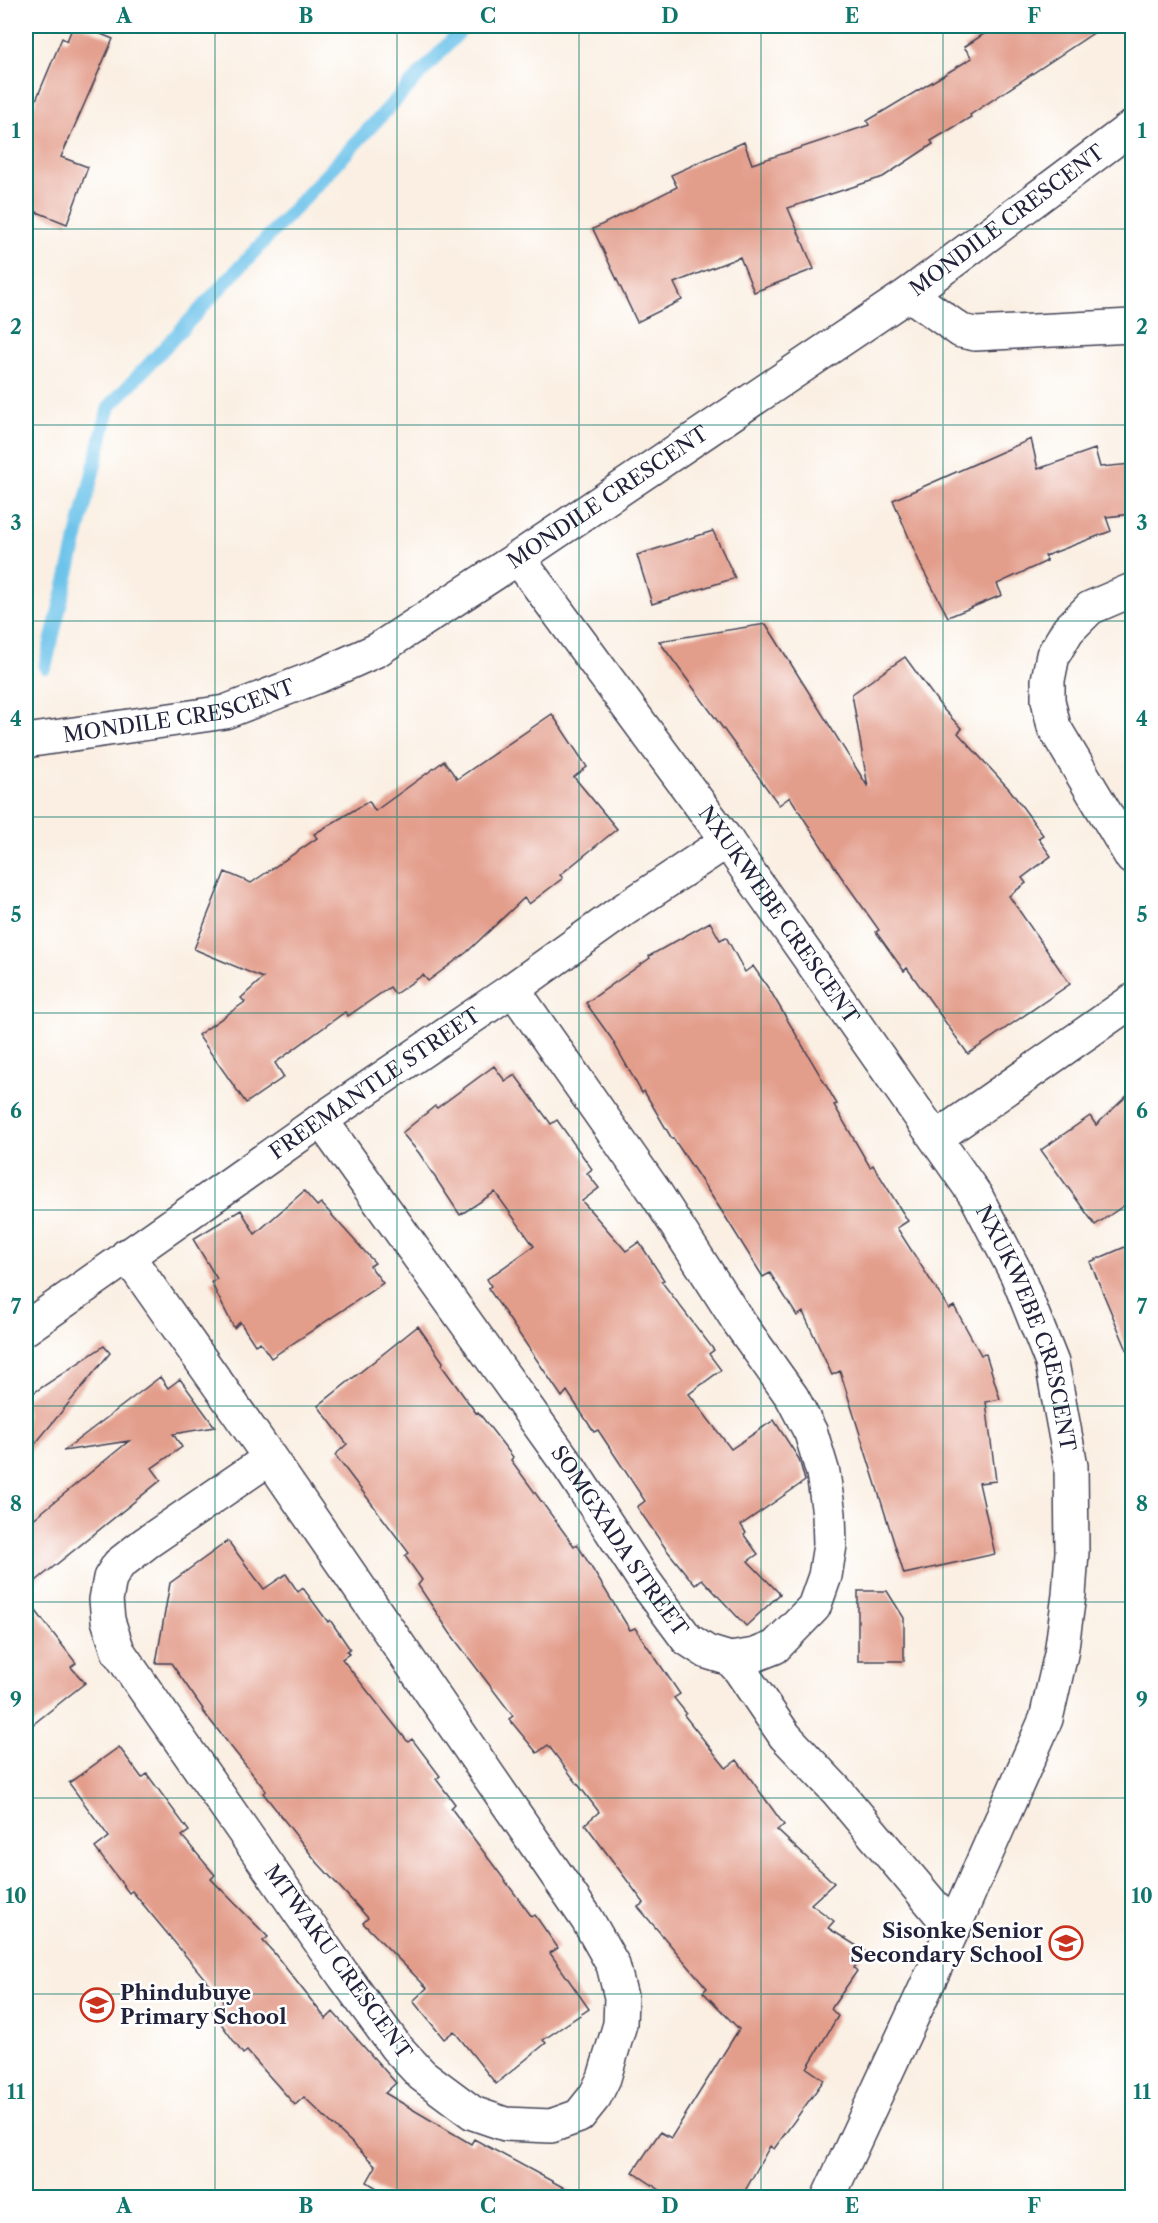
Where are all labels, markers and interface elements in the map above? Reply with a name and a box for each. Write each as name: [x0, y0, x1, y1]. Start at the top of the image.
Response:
text: A: [115, 4, 132, 28]
text: B: [299, 4, 314, 28]
text: C: [480, 4, 496, 28]
text: D: [661, 4, 679, 28]
text: E: [845, 4, 859, 28]
text: F: [1027, 4, 1041, 28]
text: 1: [12, 119, 21, 143]
text: 1: [1138, 119, 1147, 143]
street label: MONDILE CRESCENT: [905, 139, 1109, 301]
text: 2: [10, 315, 22, 339]
text: 2: [1136, 315, 1148, 339]
street label: MONDILE CRESCENT: [502, 420, 713, 574]
text: 3: [10, 511, 22, 535]
text: 3: [1136, 511, 1148, 535]
street label: MONDILE CRESCENT: [61, 674, 298, 747]
text: 4: [10, 707, 22, 731]
text: 4: [1136, 707, 1148, 731]
street label: NXUKWEBE CRESCENT: [693, 801, 865, 1029]
text: 5: [10, 903, 22, 927]
text: 5: [1136, 903, 1148, 927]
street label: FREEMANTLE STREET: [264, 1002, 485, 1164]
text: 6: [10, 1099, 22, 1123]
text: 6: [1136, 1099, 1148, 1123]
street label: NXUKWEBE CRESCENT: [971, 1201, 1081, 1453]
text: 7: [11, 1295, 22, 1319]
text: 7: [1137, 1295, 1148, 1319]
street label: SOMGXADA STREET: [546, 1441, 694, 1641]
text: 8: [10, 1492, 22, 1516]
text: 8: [1136, 1492, 1148, 1516]
text: 9: [10, 1688, 22, 1712]
text: 9: [1136, 1688, 1148, 1712]
street label: MTWAKU CRESCENT: [259, 1860, 417, 2064]
text: 10: [5, 1884, 27, 1908]
text: 10: [1131, 1884, 1153, 1908]
place label: Sisonke Senior Secondary School: [850, 1918, 1044, 1967]
school or university icon: Sisonke Senior Secondary School: [1048, 1925, 1084, 1961]
place label: Phindubuye Primary School: [120, 1980, 287, 2029]
school or university icon: Phindubuye Primary School: [79, 1987, 115, 2023]
text: 11: [7, 2080, 25, 2104]
text: 11: [1133, 2080, 1151, 2104]
text: A: [115, 2194, 132, 2218]
text: B: [299, 2194, 314, 2218]
text: C: [480, 2194, 496, 2218]
text: D: [661, 2194, 679, 2218]
text: E: [845, 2194, 859, 2218]
text: F: [1027, 2194, 1041, 2218]

